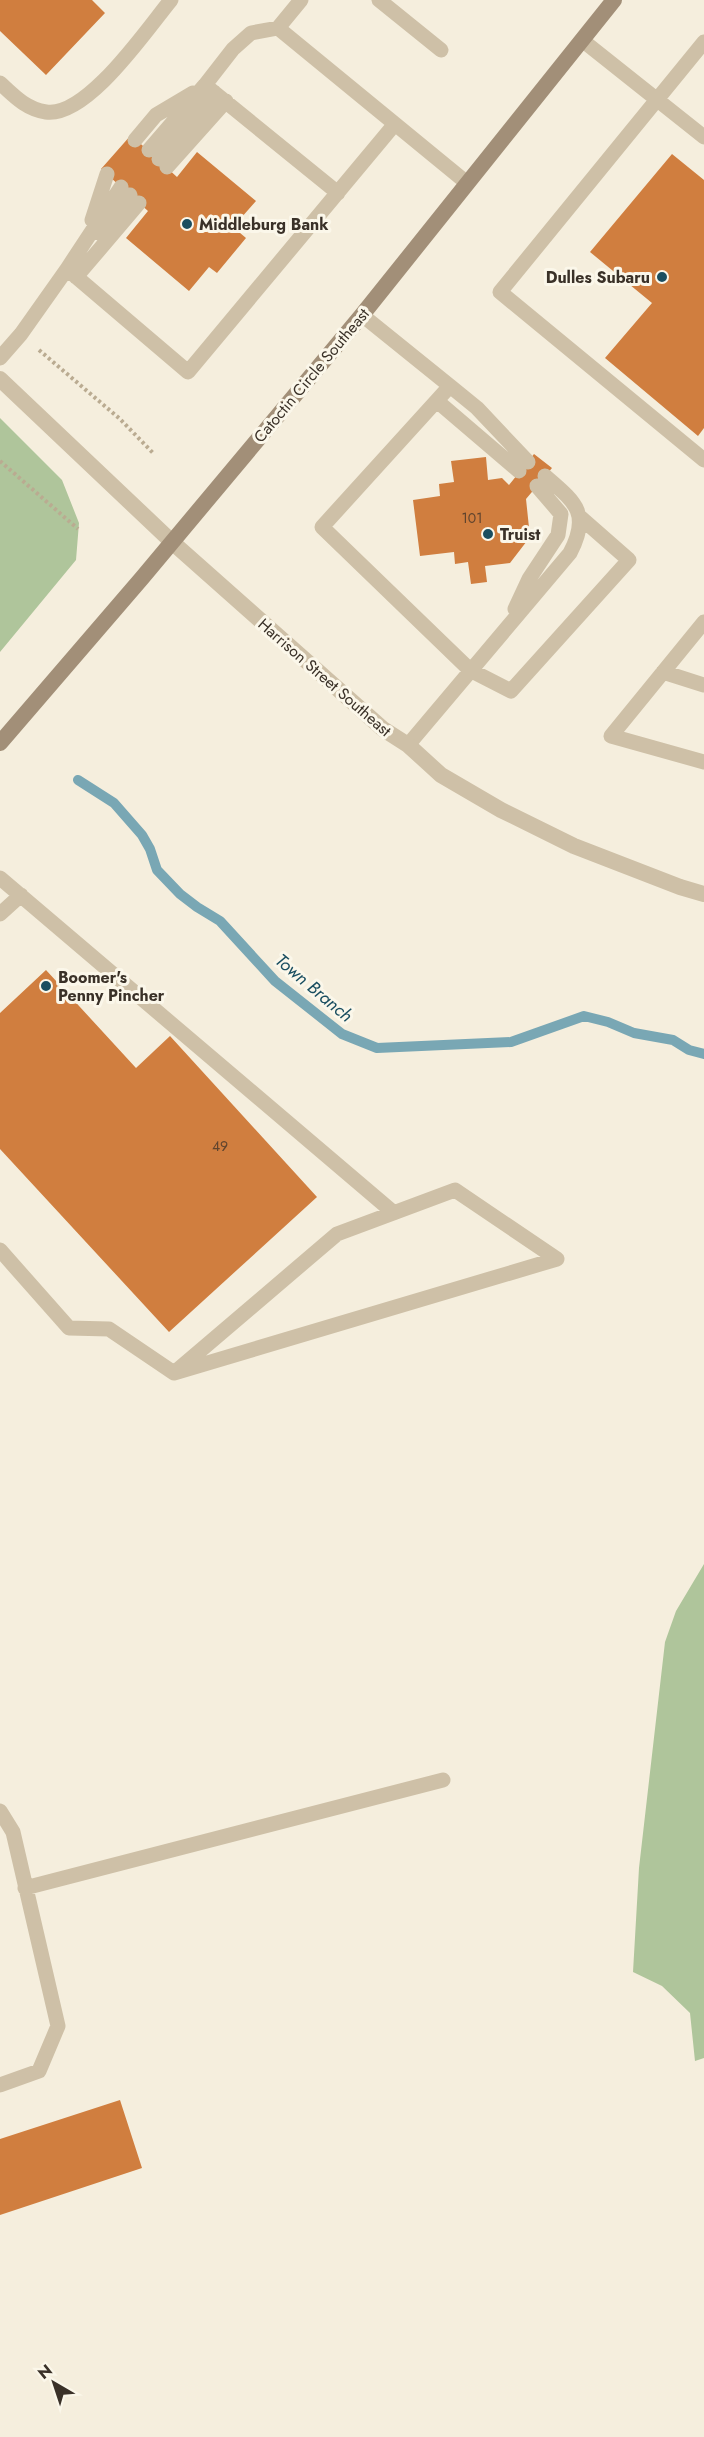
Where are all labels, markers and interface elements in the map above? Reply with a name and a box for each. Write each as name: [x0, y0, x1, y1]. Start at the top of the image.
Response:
place label: Middleburg Bank: [199, 213, 329, 236]
marker: Middleburg Bank: [180, 217, 194, 231]
place label: Dulles Subaru: [546, 266, 650, 289]
marker: Dulles Subaru: [655, 270, 669, 284]
street label: Catoctin Circle Southeast: [248, 303, 375, 448]
house number: 101: [462, 508, 483, 528]
place label: Truist: [500, 523, 541, 546]
marker: Truist: [481, 527, 495, 541]
street label: Harrison Street Southeast: [253, 613, 396, 742]
water label: Town Branch: [269, 948, 359, 1028]
place label: Boomer's Penny Pincher: [58, 966, 165, 1007]
marker: Boomer's Penny Pincher: [39, 979, 53, 993]
house number: 49: [212, 1136, 228, 1156]
north arrow: [24, 2353, 84, 2413]
text: N: [33, 2359, 57, 2385]

